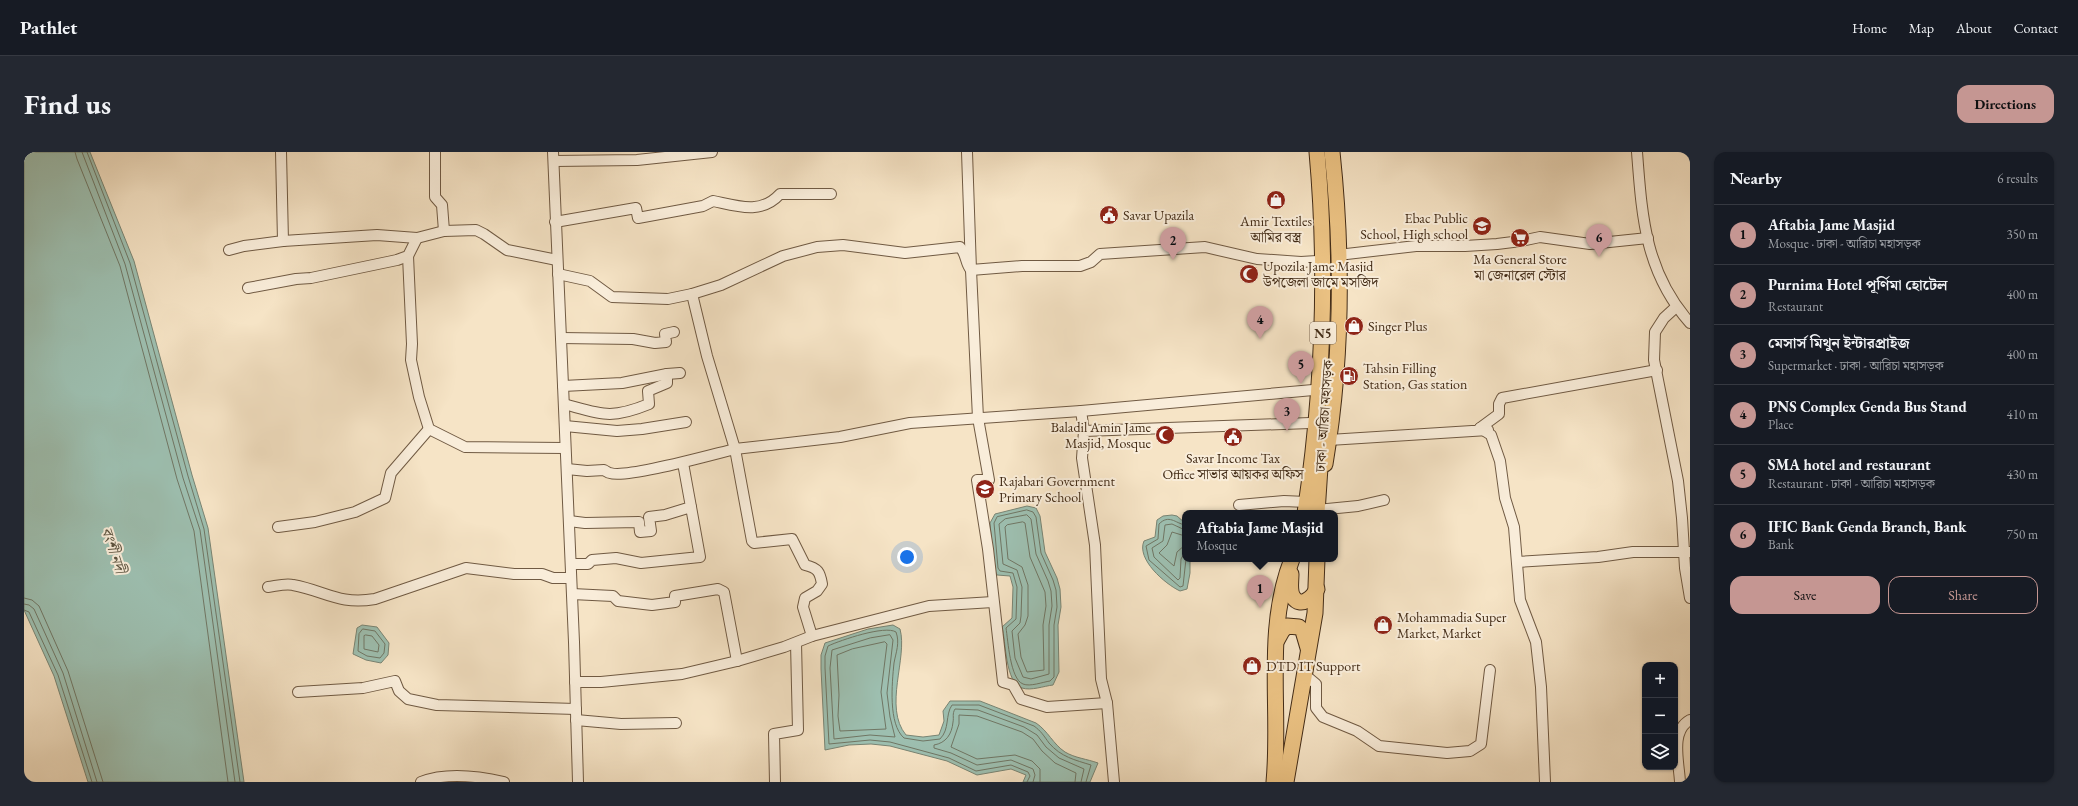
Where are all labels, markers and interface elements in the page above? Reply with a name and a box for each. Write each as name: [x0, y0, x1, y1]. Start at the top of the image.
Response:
text: Pathlet: [20, 15, 77, 40]
text: Home: [1852, 19, 1887, 37]
text: Map: [1909, 19, 1934, 37]
text: About: [1956, 19, 1992, 37]
text: Contact: [2014, 19, 2058, 37]
button: Directions: [1957, 85, 2054, 123]
text: Find us: [24, 86, 111, 122]
text: Nearby: [1730, 167, 1782, 189]
text: 6 results: [1997, 170, 2038, 187]
shop icon: Amir Textiles আমির বস্ত্র: [1265, 189, 1287, 211]
public building icon: Savar Upazila: [1098, 204, 1120, 226]
place label: Savar Upazila: [1123, 206, 1194, 224]
place label: Ebac Public School, High school: [1360, 209, 1469, 243]
place label: Amir Textiles আমির বস্ত্র: [1239, 212, 1312, 246]
school or university icon: Ebac Public School, High school: [1471, 215, 1493, 237]
text: Aftabia Jame Masjid: [1768, 215, 1895, 234]
pin: 6: [1586, 224, 1612, 257]
text: 1: [1740, 226, 1746, 243]
text: 350 m: [2007, 226, 2038, 243]
pin: 2: [1160, 227, 1186, 260]
supermarket icon: Ma General Store মা জেনারেল স্টোর: [1509, 227, 1531, 249]
text: Mosque · ঢাকা - আরিচা মহাসড়ক: [1768, 235, 1921, 252]
place label: Ma General Store মা জেনারেল স্টোর: [1473, 250, 1567, 284]
place label: Upozila Jame Masjid উপজেলা জামে মসজিদ: [1262, 257, 1379, 291]
mosque icon: Upozila Jame Masjid উপজেলা জামে মসজিদ: [1238, 263, 1260, 285]
text: Purnima Hotel পূর্ণিমা হোটেল: [1768, 275, 1947, 294]
text: 2: [1740, 286, 1746, 303]
text: 400 m: [2007, 286, 2038, 303]
text: Restaurant: [1768, 298, 1823, 315]
pin: 4: [1247, 306, 1273, 339]
shop icon: Singer Plus: [1343, 315, 1365, 337]
place label: Singer Plus: [1368, 317, 1428, 335]
road number: N5: [1310, 322, 1336, 344]
text: মেসার্স মিথুন ইন্টারপ্রাইজ: [1768, 333, 1910, 352]
text: 3: [1740, 346, 1746, 363]
text: 400 m: [2007, 346, 2038, 363]
pin: 5: [1288, 351, 1314, 384]
text: Supermarket · ঢাকা - আরিচা মহাসড়ক: [1768, 357, 1944, 374]
street label: ঢাকা - আরিচা মহাসড়ক: [1311, 358, 1337, 473]
place label: Tahsin Filling Station, Gas station: [1363, 359, 1468, 393]
fuel station icon: Tahsin Filling Station, Gas station: [1338, 365, 1360, 387]
text: PNS Complex Genda Bus Stand: [1768, 397, 1967, 416]
pin: 3: [1274, 398, 1300, 431]
text: 4: [1740, 406, 1746, 423]
text: 410 m: [2007, 406, 2038, 423]
text: Place: [1768, 416, 1794, 433]
place label: Baladil Amin Jame Masjid, Mosque: [1051, 418, 1152, 452]
mosque icon: Baladil Amin Jame Masjid, Mosque: [1154, 424, 1176, 446]
public building icon: Savar Income Tax Office সাভার আয়কর অফিস: [1222, 426, 1244, 448]
place label: Savar Income Tax Office সাভার আয়কর অফিস: [1162, 449, 1304, 483]
text: SMA hotel and restaurant: [1768, 455, 1931, 474]
text: 5: [1740, 466, 1746, 483]
text: 430 m: [2007, 466, 2038, 483]
place label: Rajabari Government Primary School: [999, 472, 1116, 506]
text: Restaurant · ঢাকা - আরিচা মহাসড়ক: [1768, 475, 1935, 492]
school or university icon: Rajabari Government Primary School: [974, 478, 996, 500]
popup: [1182, 510, 1338, 562]
text: IFIC Bank Genda Branch, Bank: [1768, 517, 1966, 536]
text: Aftabia Jame Masjid: [1197, 518, 1324, 537]
water label: বংশী নদী: [98, 525, 131, 577]
text: 6: [1740, 526, 1746, 543]
text: 750 m: [2007, 526, 2038, 543]
text: Bank: [1768, 536, 1794, 553]
text: Mosque: [1197, 537, 1237, 554]
your location: [897, 547, 917, 567]
pin: 1: [1247, 575, 1273, 608]
button: Save: [1730, 576, 1880, 614]
button: Share: [1888, 576, 2038, 614]
place label: Mohammadia Super Market, Market: [1397, 608, 1507, 642]
shop icon: Mohammadia Super Market, Market: [1372, 614, 1394, 636]
shop icon: DTD IT Support: [1241, 655, 1263, 677]
place label: DTD IT Support: [1266, 657, 1361, 675]
map controls: [1642, 662, 1678, 770]
button: +: [1642, 662, 1678, 698]
button: −: [1642, 698, 1678, 734]
button: layers: [1642, 734, 1678, 770]

